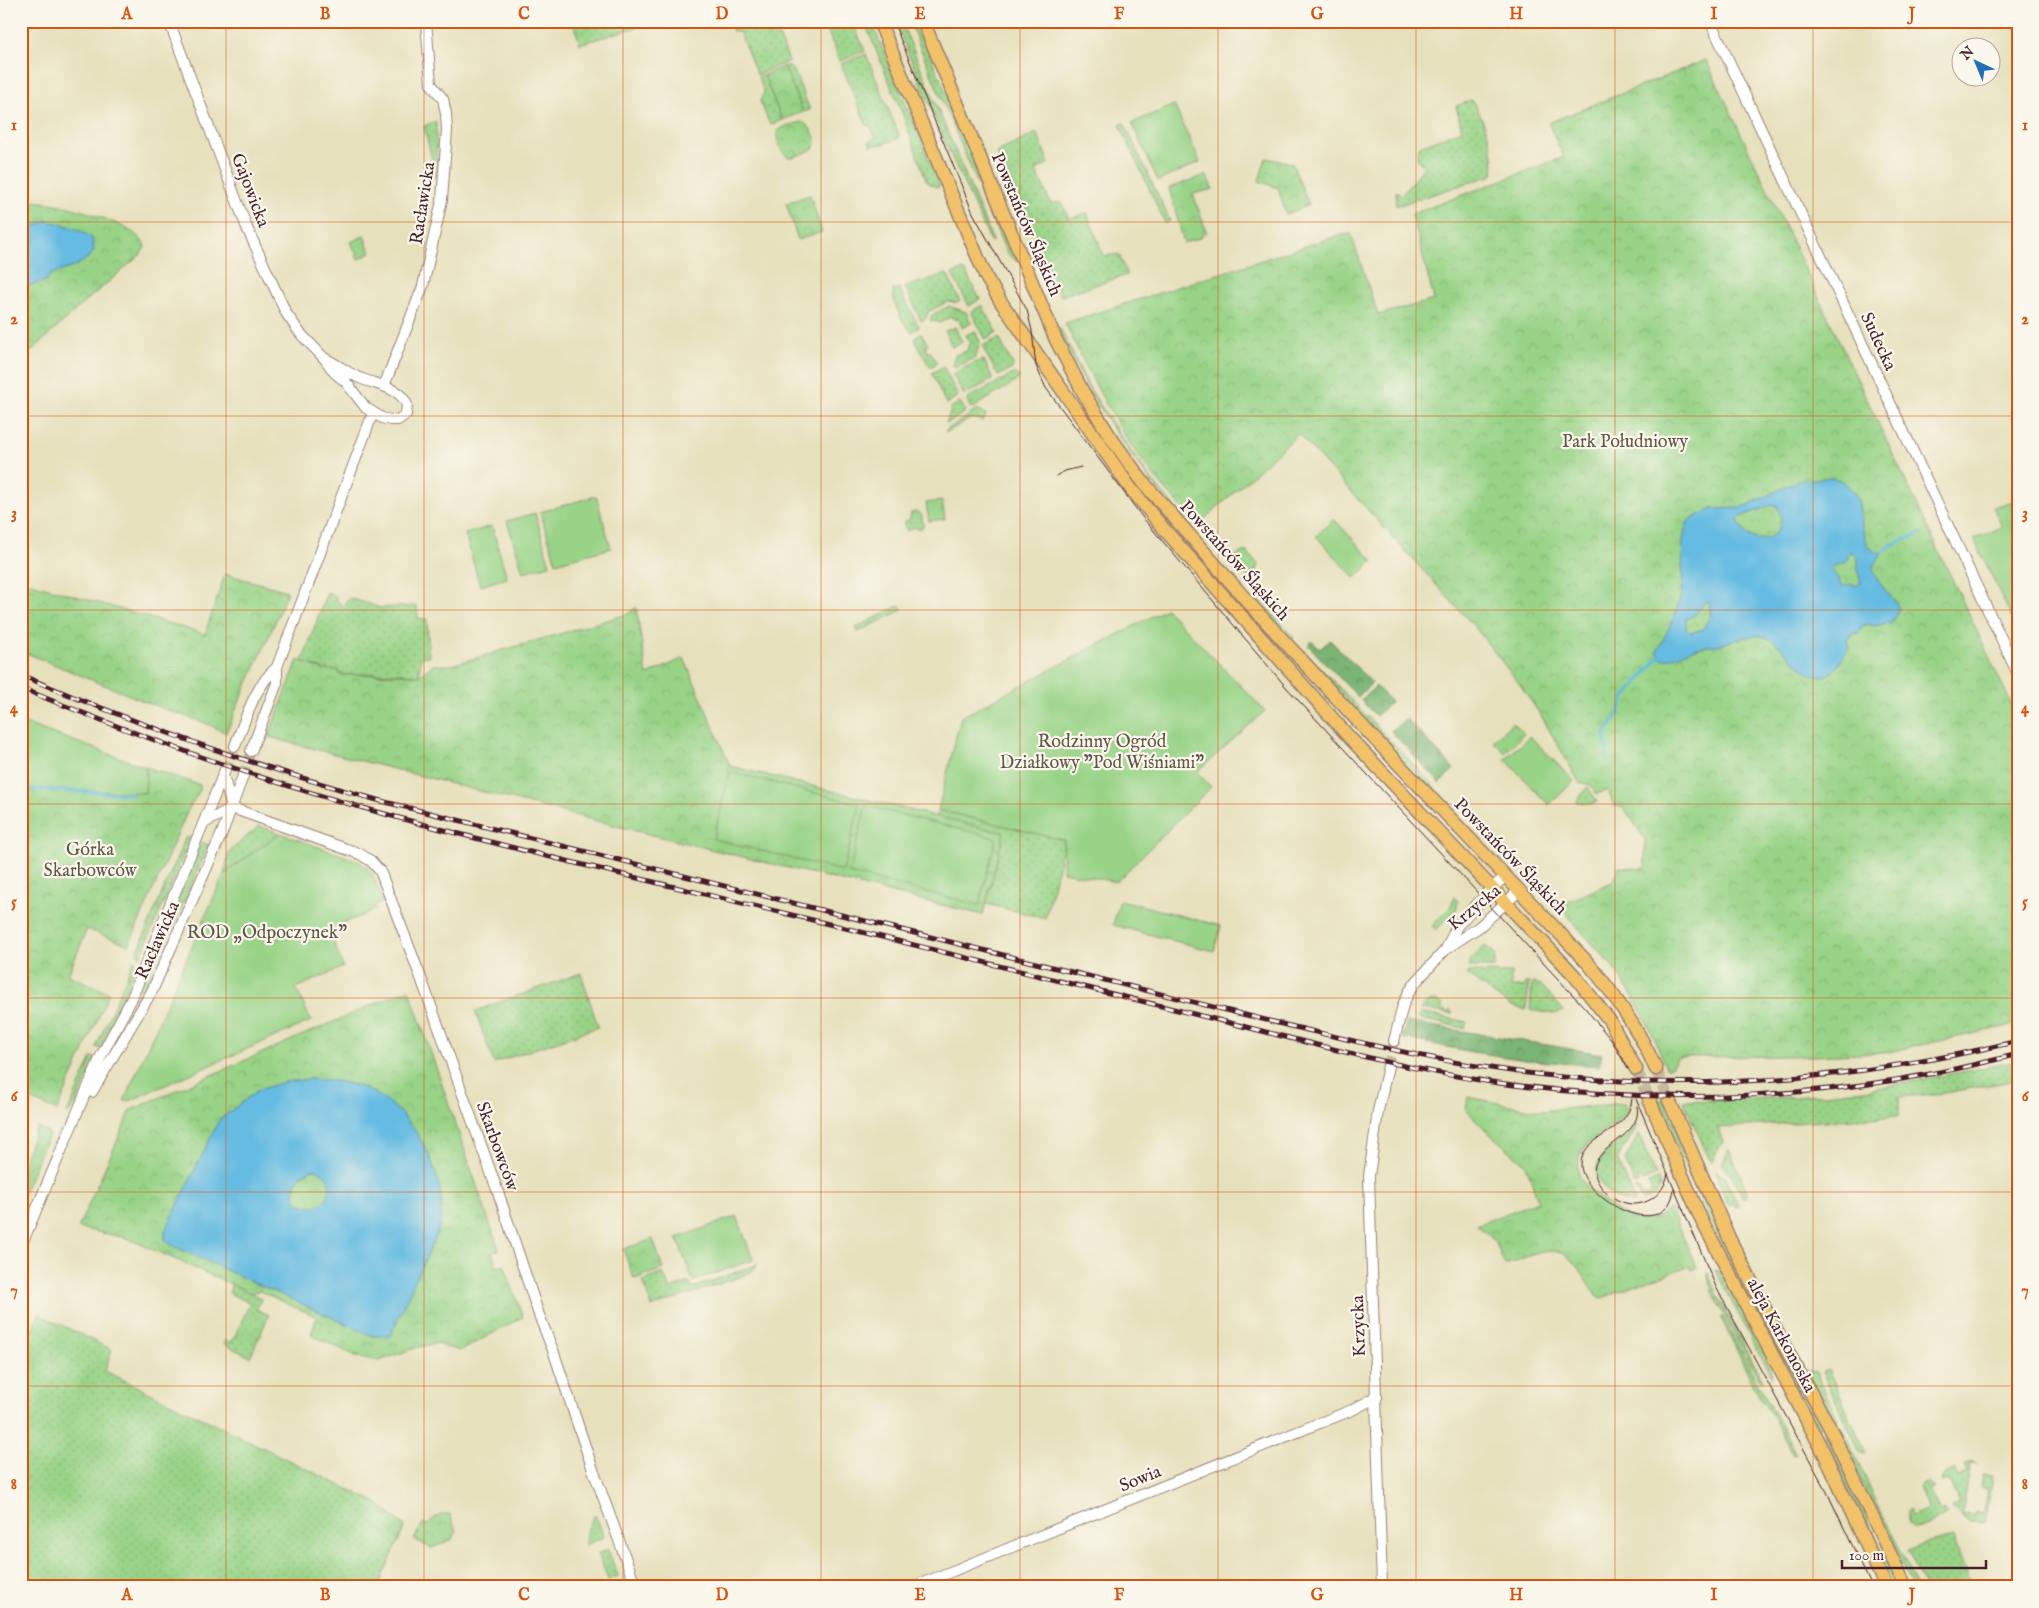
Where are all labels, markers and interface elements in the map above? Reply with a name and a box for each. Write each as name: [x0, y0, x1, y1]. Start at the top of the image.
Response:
text: A: [121, 5, 134, 25]
text: B: [320, 5, 331, 25]
text: C: [518, 5, 530, 25]
text: D: [716, 5, 729, 25]
text: E: [914, 5, 926, 25]
text: F: [1114, 5, 1125, 25]
text: G: [1311, 5, 1324, 25]
text: H: [1509, 5, 1523, 25]
text: I: [1711, 5, 1718, 25]
text: J: [1907, 5, 1916, 25]
north arrow: [1952, 38, 2002, 88]
text: N: [1956, 43, 1978, 65]
text: 1: [11, 116, 17, 136]
text: 1: [2022, 116, 2028, 136]
street label: Powstańców Śląskich: [985, 148, 1068, 300]
street label: Gajowicka: [225, 150, 274, 231]
street label: Racławicka: [406, 160, 441, 246]
street label: Sudecka: [1854, 309, 1901, 375]
text: 2: [10, 310, 18, 330]
text: 2: [2021, 310, 2029, 330]
park label: Park Południowy: [1562, 431, 1688, 454]
street label: Powstańców Śląskich: [1174, 495, 1296, 626]
text: 3: [11, 504, 17, 524]
text: 3: [2022, 504, 2028, 524]
text: 4: [10, 699, 19, 719]
text: 4: [2021, 699, 2030, 719]
park label: Rodzinny Ogród Działkowy "Pod Wiśniami": [1000, 731, 1204, 775]
street label: Powstańców Śląskich: [1448, 792, 1573, 921]
park label: Górka Skarbowców: [43, 839, 138, 883]
street label: Krzycka: [1444, 880, 1506, 937]
text: 5: [11, 893, 17, 913]
text: 5: [2022, 893, 2028, 913]
street label: Racławicka: [131, 898, 186, 983]
park label: ROD „Odpoczynek”: [187, 922, 347, 945]
text: 6: [11, 1087, 19, 1107]
text: 6: [2022, 1087, 2030, 1107]
street label: Skarbowców: [470, 1099, 524, 1195]
street label: aleja Karkonoska: [1741, 1275, 1821, 1397]
text: 7: [10, 1281, 18, 1301]
text: 7: [2021, 1281, 2029, 1301]
street label: Krzycka: [1347, 1294, 1372, 1357]
street label: Sowia: [1116, 1461, 1165, 1498]
text: 8: [11, 1475, 17, 1495]
text: 8: [2022, 1475, 2028, 1495]
scale bar: [1842, 1538, 1985, 1570]
text: 100 m: [1849, 1546, 1885, 1565]
text: A: [121, 1586, 134, 1606]
text: B: [320, 1586, 331, 1606]
text: C: [518, 1586, 530, 1606]
text: D: [716, 1586, 729, 1606]
text: E: [914, 1586, 926, 1606]
text: F: [1114, 1586, 1125, 1606]
text: G: [1311, 1586, 1324, 1606]
text: H: [1509, 1586, 1523, 1606]
text: I: [1711, 1586, 1718, 1606]
text: J: [1907, 1586, 1916, 1606]

